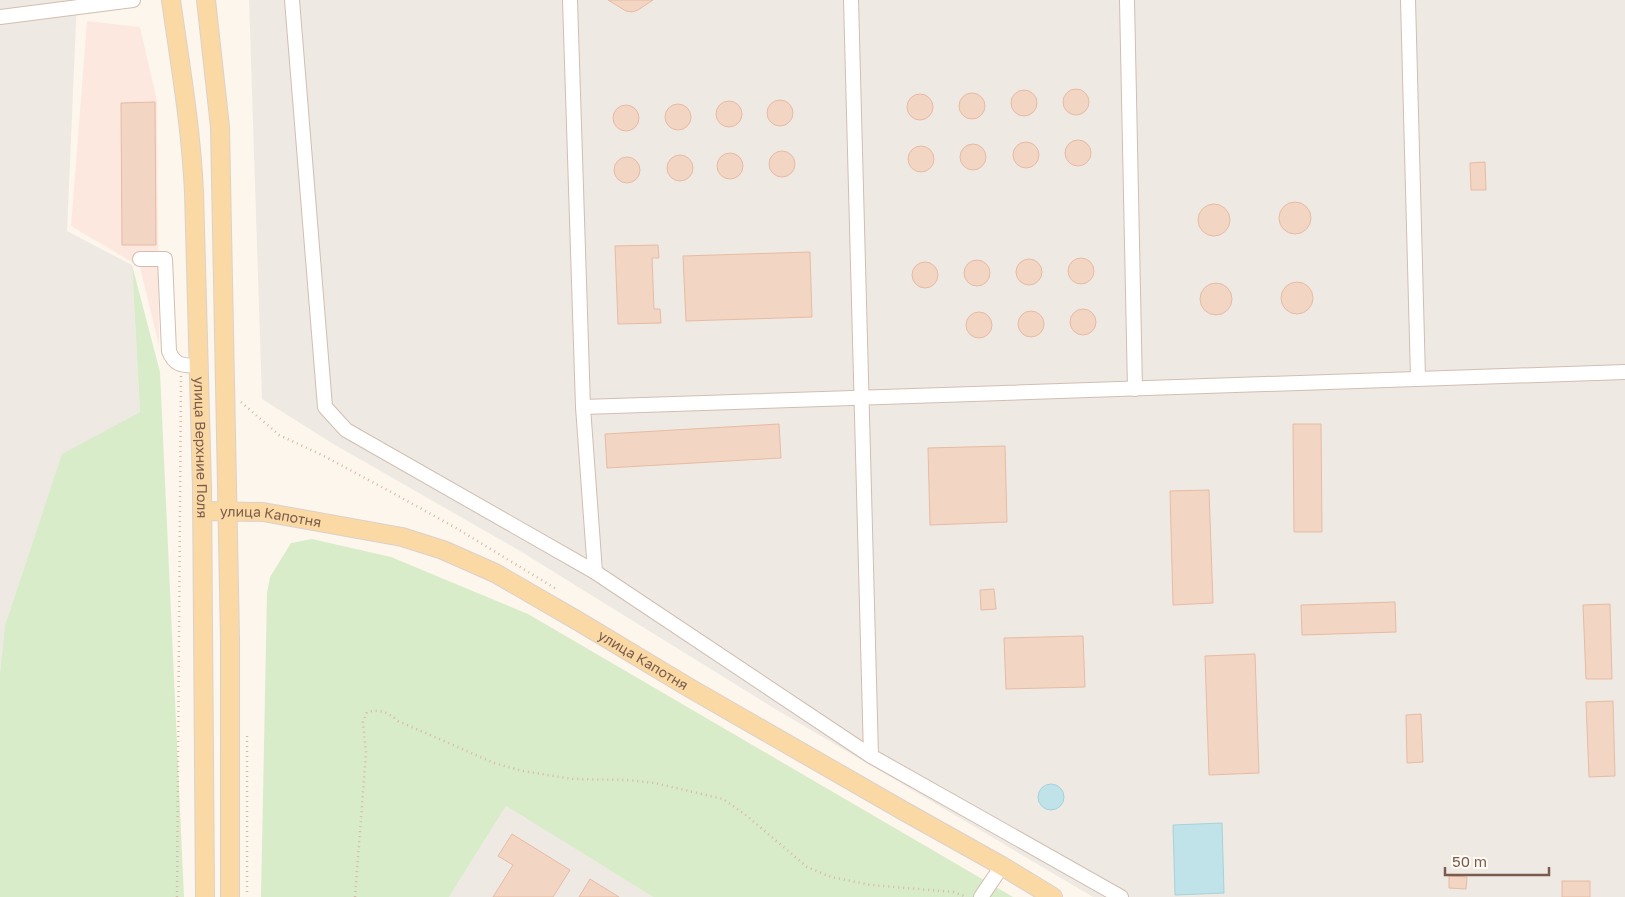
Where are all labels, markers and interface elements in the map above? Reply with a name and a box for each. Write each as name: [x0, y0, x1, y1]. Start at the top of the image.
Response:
street label: улица Верхние Поля: [191, 376, 211, 518]
street label: улица Капотня: [220, 502, 323, 530]
street label: улица Капотня: [595, 626, 692, 693]
scale bar: [1445, 844, 1549, 876]
text: 50 m: [1452, 852, 1487, 870]

